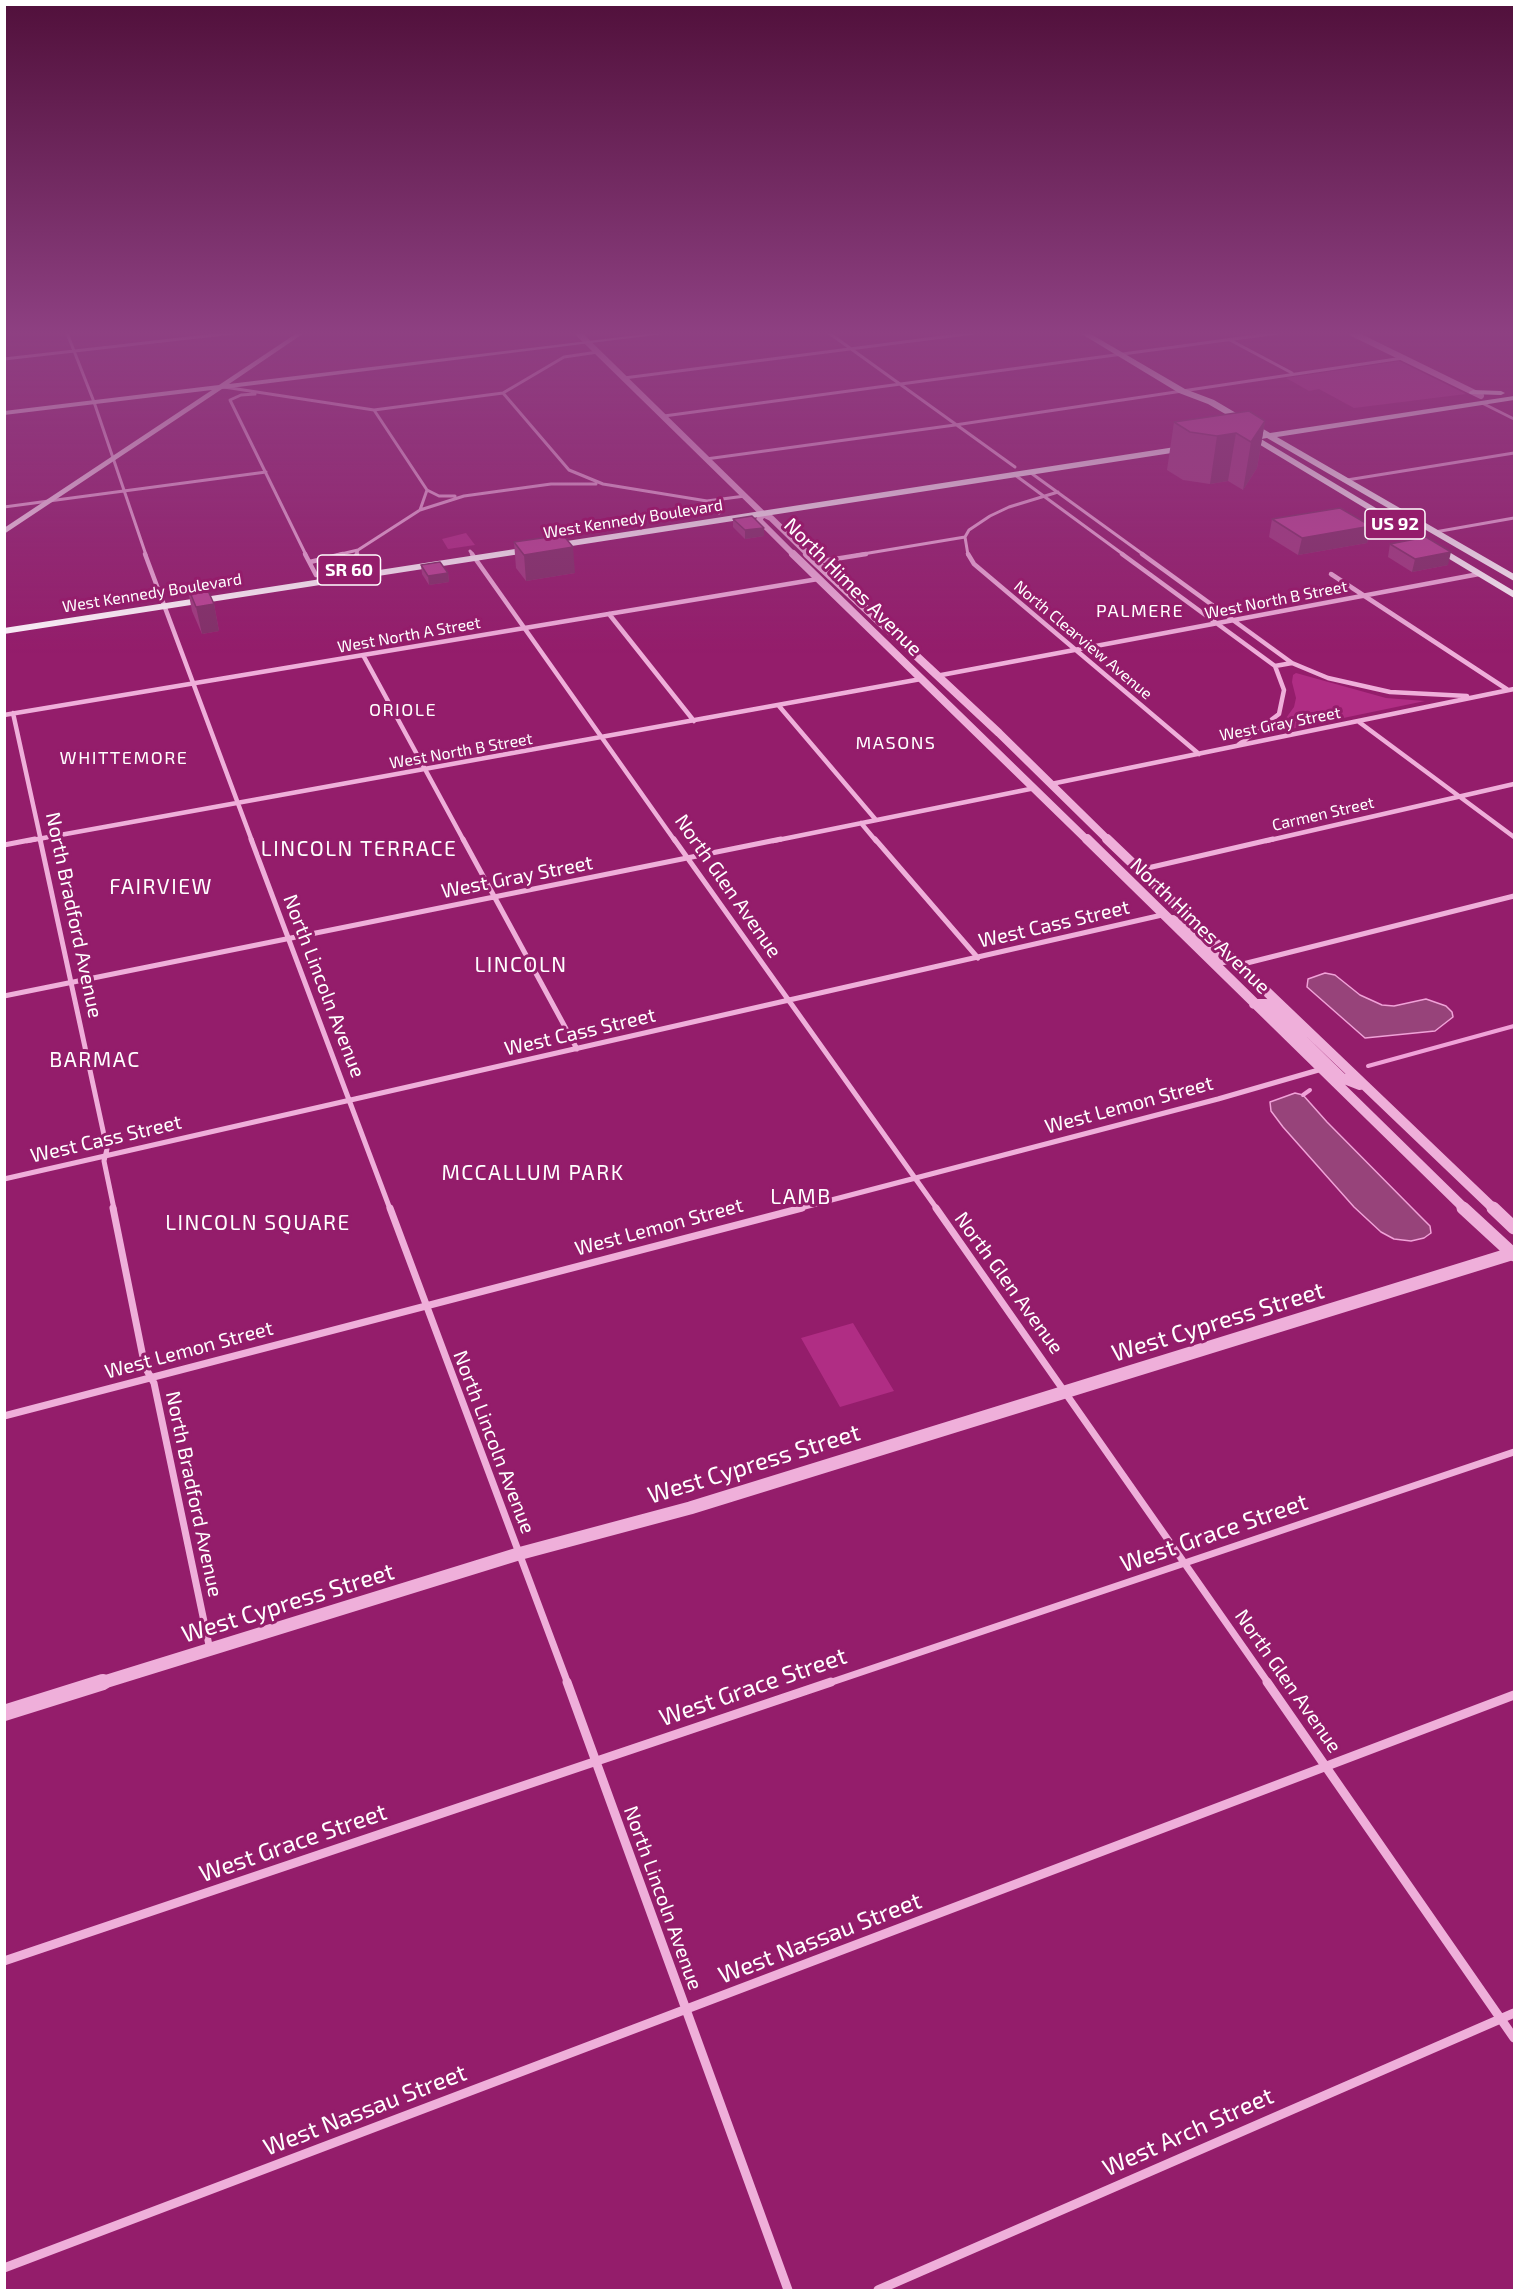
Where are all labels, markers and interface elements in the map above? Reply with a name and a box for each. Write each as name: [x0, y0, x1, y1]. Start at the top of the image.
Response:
street label: West Kennedy Boulevard: [542, 495, 724, 543]
road number: US 92: [1365, 509, 1425, 539]
street label: North Himes Avenue: [779, 513, 927, 661]
road number: SR 60: [318, 555, 380, 585]
street label: West Kennedy Boulevard: [61, 569, 243, 617]
street label: North Clearview Avenue: [1010, 576, 1156, 704]
street label: West North B Street: [1203, 577, 1349, 623]
district label: PALMERE: [1096, 600, 1184, 622]
street label: West North A Street: [336, 613, 482, 657]
district label: ORIOLE: [369, 699, 437, 721]
street label: West Gray Street: [1218, 703, 1342, 745]
street label: West North B Street: [388, 729, 534, 773]
district label: MASONS: [856, 732, 936, 754]
district label: WHITTEMORE: [60, 747, 188, 769]
street label: Carmen Street: [1270, 793, 1376, 835]
street label: North Bradford Avenue: [40, 810, 108, 1020]
street label: North Glen Avenue: [670, 810, 786, 962]
district label: LINCOLN TERRACE: [261, 836, 457, 862]
street label: West Gray Street: [439, 851, 595, 903]
street label: North Himes Avenue: [1125, 853, 1275, 999]
district label: FAIRVIEW: [109, 874, 213, 900]
street label: North Lincoln Avenue: [278, 891, 370, 1081]
street label: West Cass Street: [976, 895, 1132, 953]
district label: LINCOLN: [475, 952, 567, 978]
street label: West Cass Street: [502, 1003, 658, 1061]
district label: BARMAC: [49, 1047, 141, 1073]
street label: West Lemon Street: [1042, 1071, 1216, 1139]
street label: West Cass Street: [28, 1110, 184, 1168]
district label: MCCALLUM PARK: [441, 1160, 625, 1186]
district label: LAMB: [770, 1184, 832, 1210]
street label: West Lemon Street: [572, 1193, 746, 1261]
street label: North Glen Avenue: [949, 1207, 1069, 1359]
district label: LINCOLN SQUARE: [165, 1210, 351, 1236]
street label: West Cypress Street: [1108, 1276, 1328, 1368]
street label: West Lemon Street: [102, 1316, 276, 1384]
street label: North Lincoln Avenue: [448, 1347, 540, 1537]
street label: North Bradford Avenue: [160, 1389, 228, 1599]
street label: West Cypress Street: [644, 1418, 864, 1510]
street label: West Grace Street: [1117, 1487, 1311, 1579]
street label: West Cypress Street: [178, 1557, 398, 1649]
street label: North Glen Avenue: [1230, 1605, 1346, 1757]
street label: West Grace Street: [656, 1641, 850, 1733]
street label: West Grace Street: [196, 1797, 390, 1889]
street label: North Lincoln Avenue: [619, 1803, 707, 1993]
street label: West Nassau Street: [714, 1886, 926, 1990]
street label: West Nassau Street: [259, 2058, 471, 2162]
street label: West Arch Street: [1098, 2081, 1278, 2183]

